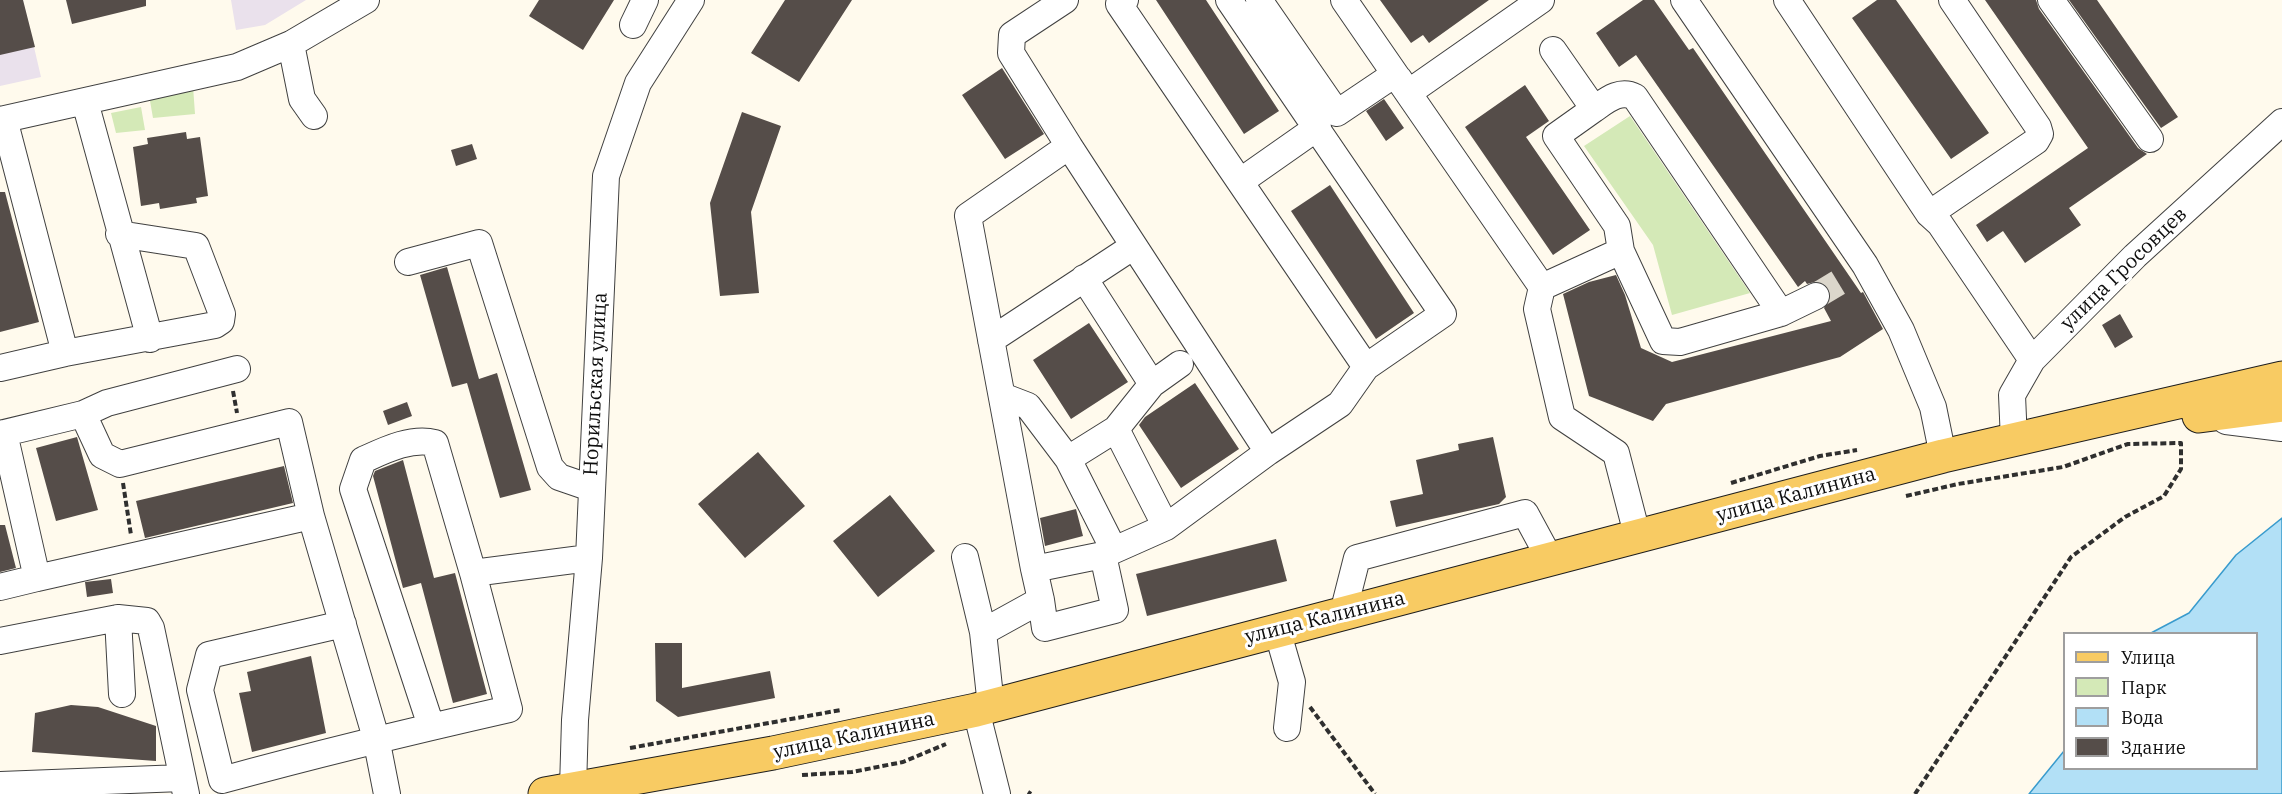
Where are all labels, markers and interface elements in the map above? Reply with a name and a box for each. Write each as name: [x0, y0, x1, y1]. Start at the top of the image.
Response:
street label: улица Гросовцев: [2056, 203, 2192, 335]
street label: Норильская улица: [579, 292, 613, 476]
street label: улица Калинина: [1714, 462, 1878, 528]
street label: улица Калинина: [1242, 586, 1408, 650]
legend: [2063, 632, 2258, 770]
text: Улица: [2121, 646, 2175, 669]
text: Парк: [2121, 676, 2167, 699]
text: Вода: [2121, 706, 2164, 729]
street label: улица Калинина: [771, 707, 937, 765]
text: Здание: [2121, 736, 2186, 759]

